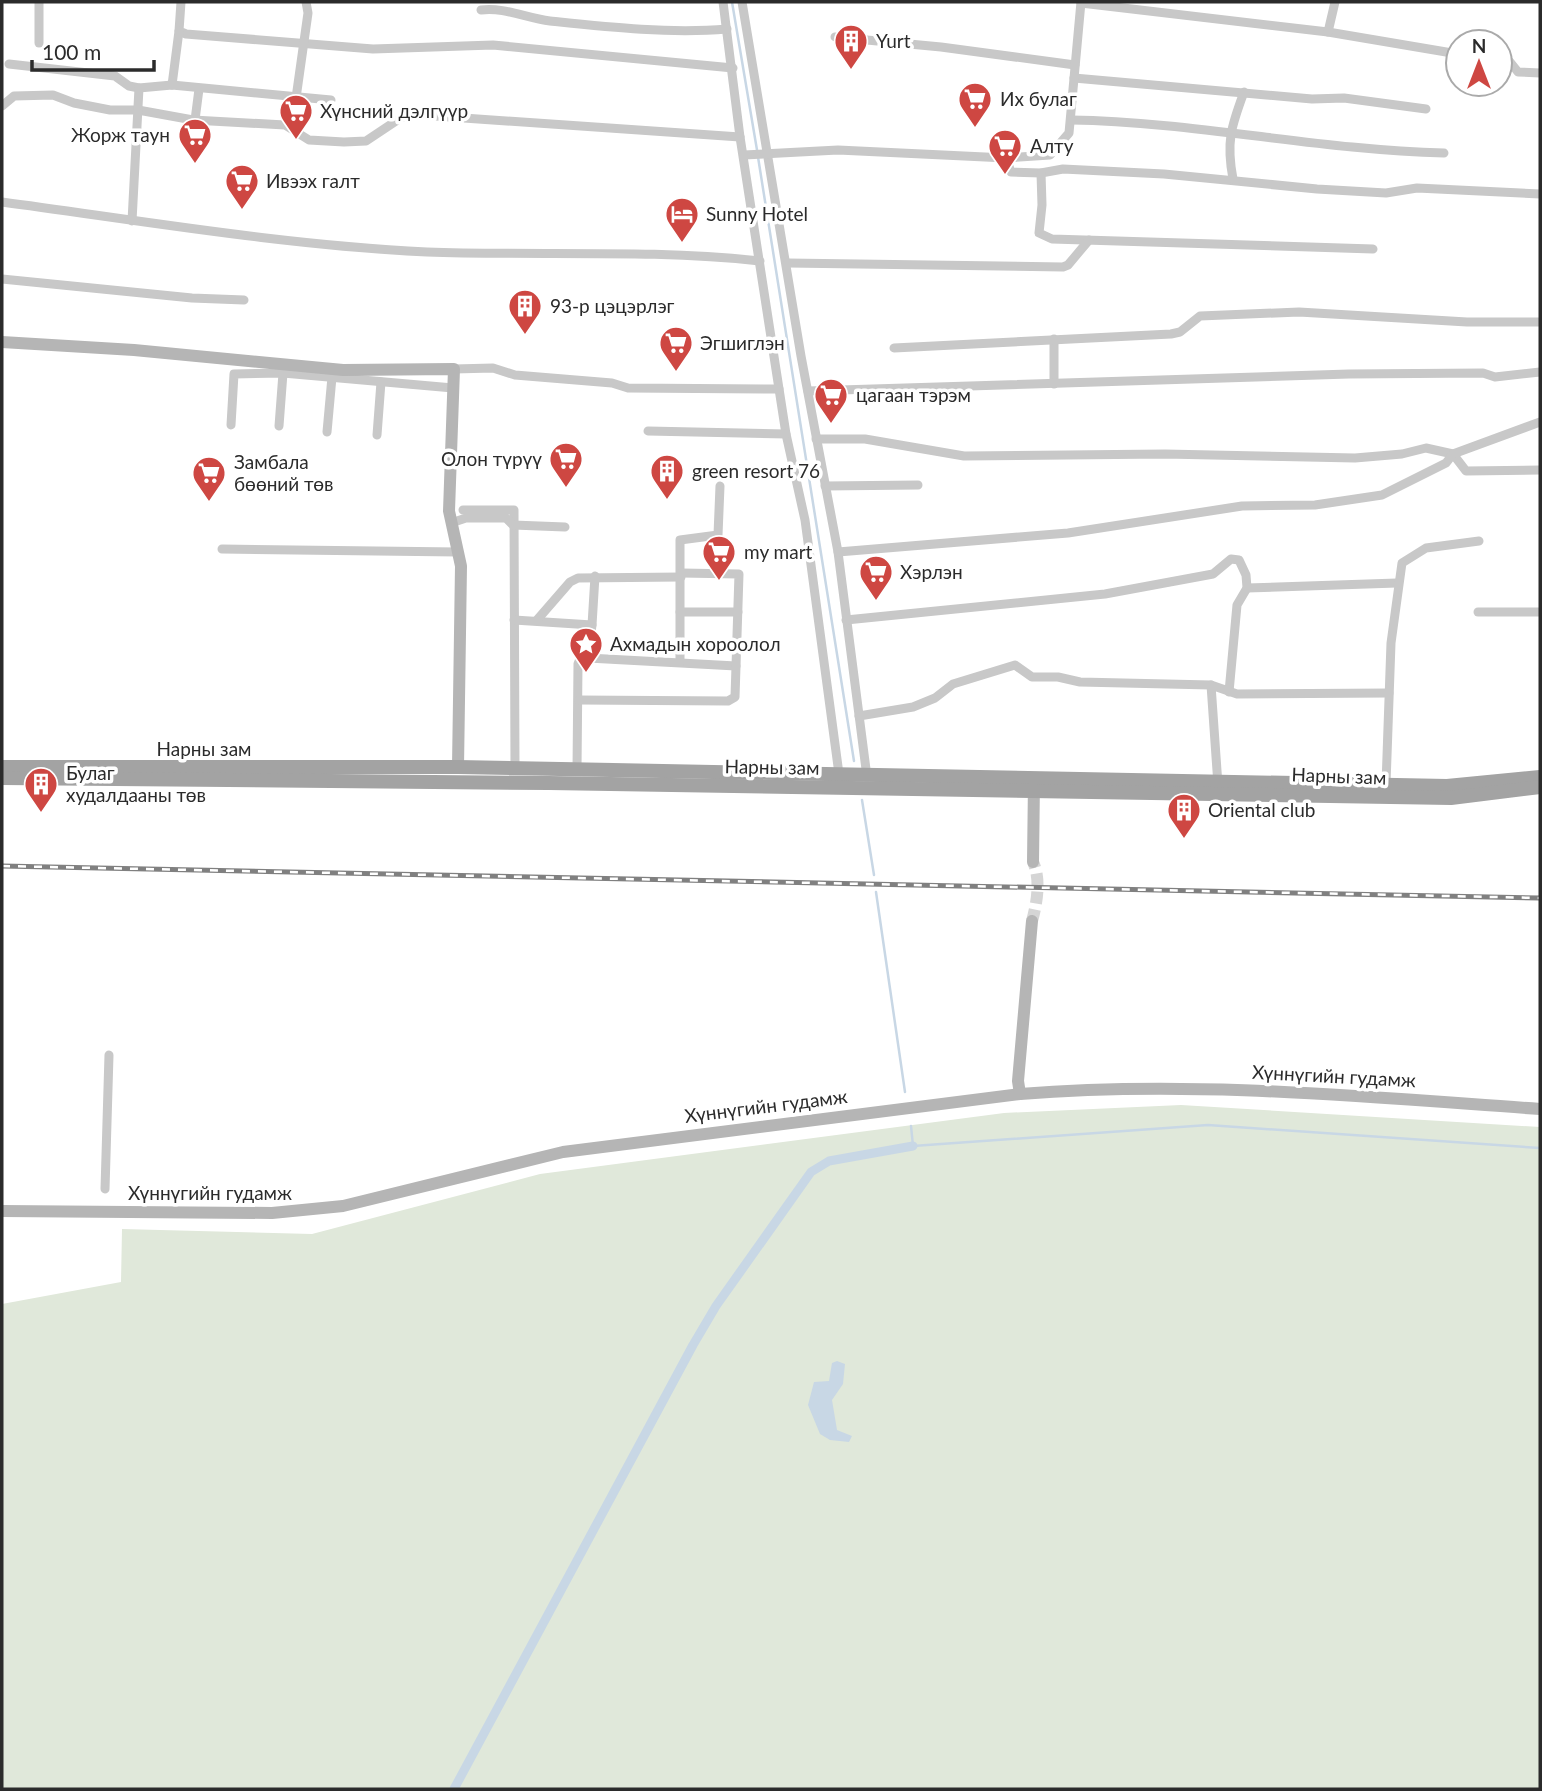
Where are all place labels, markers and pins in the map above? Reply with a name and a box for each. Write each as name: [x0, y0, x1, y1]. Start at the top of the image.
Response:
building icon: Yurt: [832, 22, 870, 71]
place label: Yurt: [876, 29, 911, 52]
supermarket icon: Их булаг: [956, 80, 994, 129]
place label: Их булаг: [1000, 87, 1077, 110]
supermarket icon: Хүнсний дэлгүүр: [277, 92, 315, 141]
place label: Хүнсний дэлгүүр: [320, 99, 468, 122]
supermarket icon: Жорж таун: [176, 116, 214, 165]
place label: Жорж таун: [71, 123, 170, 146]
supermarket icon: Алту: [986, 127, 1024, 176]
place label: Алту: [1030, 134, 1074, 157]
supermarket icon: Ивээх галт: [223, 162, 261, 211]
place label: Ивээх галт: [266, 169, 360, 192]
hotel icon: Sunny Hotel: [663, 195, 701, 244]
place label: Sunny Hotel: [706, 202, 808, 225]
building icon: 93-р цэцэрлэг: [506, 287, 544, 336]
place label: 93-р цэцэрлэг: [550, 294, 675, 317]
supermarket icon: Эгшиглэн: [657, 324, 695, 373]
place label: Эгшиглэн: [700, 331, 785, 354]
supermarket icon: цагаан тэрэм: [812, 376, 850, 425]
place label: цагаан тэрэм: [856, 383, 971, 406]
supermarket icon: Олон түрүү: [547, 440, 585, 489]
place label: Олон түрүү: [441, 447, 542, 470]
place label: Замбала бөөний төв: [234, 450, 334, 495]
building icon: green resort 76: [648, 452, 686, 501]
supermarket icon: Замбала бөөний төв: [190, 454, 228, 503]
place label: green resort 76: [692, 459, 820, 482]
supermarket icon: my mart: [700, 533, 738, 582]
place label: my mart: [744, 540, 813, 563]
supermarket icon: Хэрлэн: [857, 553, 895, 602]
place label: Хэрлэн: [900, 560, 963, 583]
place icon: Ахмадын хороолол: [567, 625, 605, 674]
place label: Ахмадын хороолол: [610, 632, 781, 655]
place label: Булаг худалдааны төв: [66, 761, 206, 806]
building icon: Булаг худалдааны төв: [22, 765, 60, 814]
building icon: Oriental club: [1165, 791, 1203, 840]
place label: Oriental club: [1208, 798, 1315, 821]

